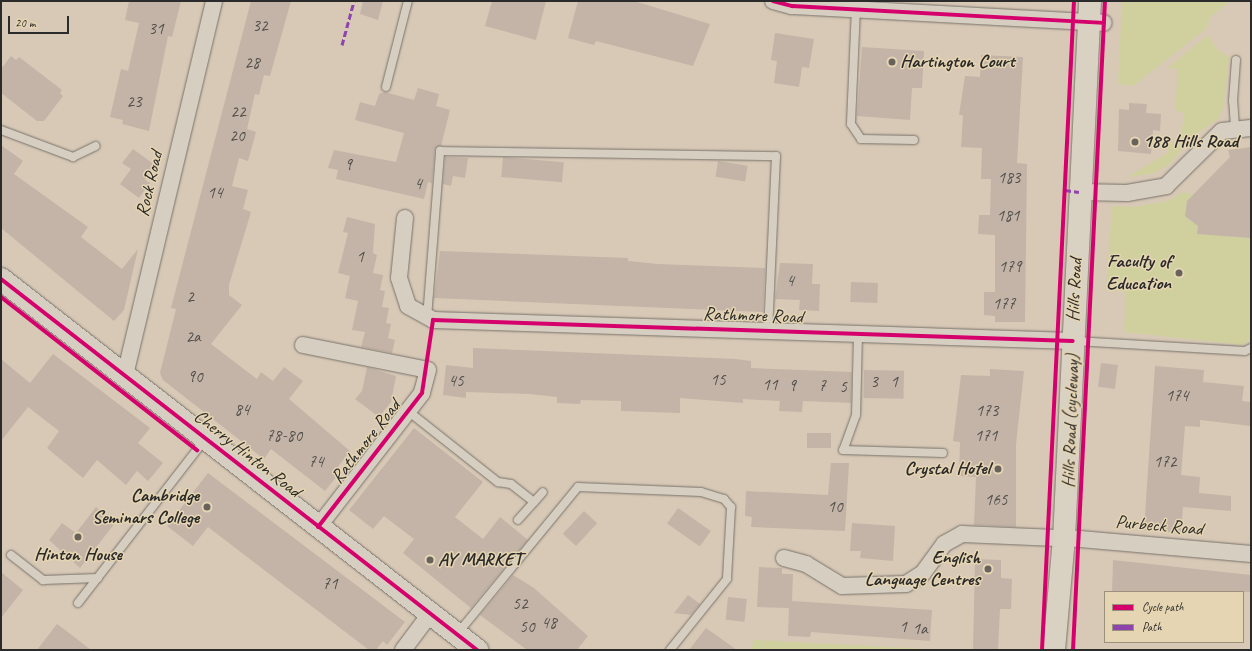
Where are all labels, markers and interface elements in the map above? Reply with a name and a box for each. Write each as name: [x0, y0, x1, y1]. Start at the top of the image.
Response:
scale bar: [10, 8, 71, 34]
text: 20 m: [15, 15, 35, 31]
house number: 32: [252, 16, 268, 36]
house number: 31: [148, 19, 164, 39]
place label: Hartington Court: [900, 51, 1014, 73]
house number: 28: [244, 53, 260, 73]
marker: Hartington Court: [887, 57, 897, 67]
house number: 23: [126, 92, 142, 112]
house number: 22: [230, 102, 246, 122]
house number: 20: [229, 126, 245, 146]
place label: 188 Hills Road: [1143, 131, 1239, 153]
marker: 188 Hills Road: [1130, 137, 1140, 147]
street label: Rock Road: [131, 149, 169, 219]
house number: 9: [344, 155, 352, 175]
house number: 183: [998, 168, 1020, 188]
house number: 4: [414, 174, 422, 194]
house number: 14: [207, 183, 223, 203]
house number: 181: [997, 206, 1019, 226]
house number: 1: [356, 247, 364, 267]
place label: Faculty of Education: [1106, 251, 1171, 295]
house number: 179: [999, 257, 1021, 277]
street label: Hills Road: [1062, 258, 1088, 322]
marker: Faculty of Education: [1174, 268, 1184, 278]
house number: 4: [786, 271, 794, 291]
house number: 2: [186, 287, 194, 307]
house number: 177: [993, 294, 1015, 314]
street label: Rathmore Road: [703, 303, 803, 329]
house number: 2a: [185, 327, 201, 347]
street label: Hills Road (cycleway): [1057, 353, 1085, 489]
house number: 90: [187, 367, 203, 387]
house number: 15: [710, 370, 726, 390]
house number: 45: [448, 371, 464, 391]
house number: 3: [870, 372, 878, 392]
house number: 1: [890, 372, 898, 392]
house number: 11: [762, 375, 778, 395]
house number: 9: [788, 376, 796, 396]
house number: 7: [818, 376, 826, 396]
house number: 5: [839, 377, 847, 397]
house number: 174: [1166, 386, 1188, 406]
street label: Rathmore Road: [326, 396, 406, 488]
house number: 84: [234, 400, 250, 420]
house number: 173: [976, 401, 998, 421]
street label: Cherry Hinton Road: [189, 405, 305, 503]
house number: 78-80: [266, 426, 302, 446]
house number: 171: [975, 426, 997, 446]
house number: 74: [308, 452, 324, 472]
house number: 172: [1154, 452, 1176, 472]
place label: Crystal Hotel: [904, 458, 990, 480]
marker: Crystal Hotel: [993, 464, 1003, 474]
place label: Cambridge Seminars College: [92, 485, 199, 529]
house number: 165: [985, 490, 1007, 510]
house number: 10: [827, 497, 843, 517]
marker: Cambridge Seminars College: [202, 502, 212, 512]
street label: Purbeck Road: [1115, 511, 1203, 541]
marker: Hinton House: [73, 532, 83, 542]
place label: Hinton House: [34, 544, 122, 566]
place label: English Language Centres: [865, 547, 980, 591]
place label: AY MARKET: [438, 549, 522, 571]
marker: AY MARKET: [425, 555, 435, 565]
marker: English Language Centres: [983, 564, 993, 574]
house number: 71: [322, 574, 338, 594]
legend: [1104, 591, 1244, 643]
house number: 52: [512, 594, 528, 614]
text: Cycle path: [1142, 599, 1184, 615]
house number: 48: [541, 613, 557, 633]
house number: 50: [519, 617, 535, 637]
house number: 1: [899, 617, 907, 637]
house number: 1a: [912, 619, 928, 639]
text: Path: [1142, 619, 1162, 635]

